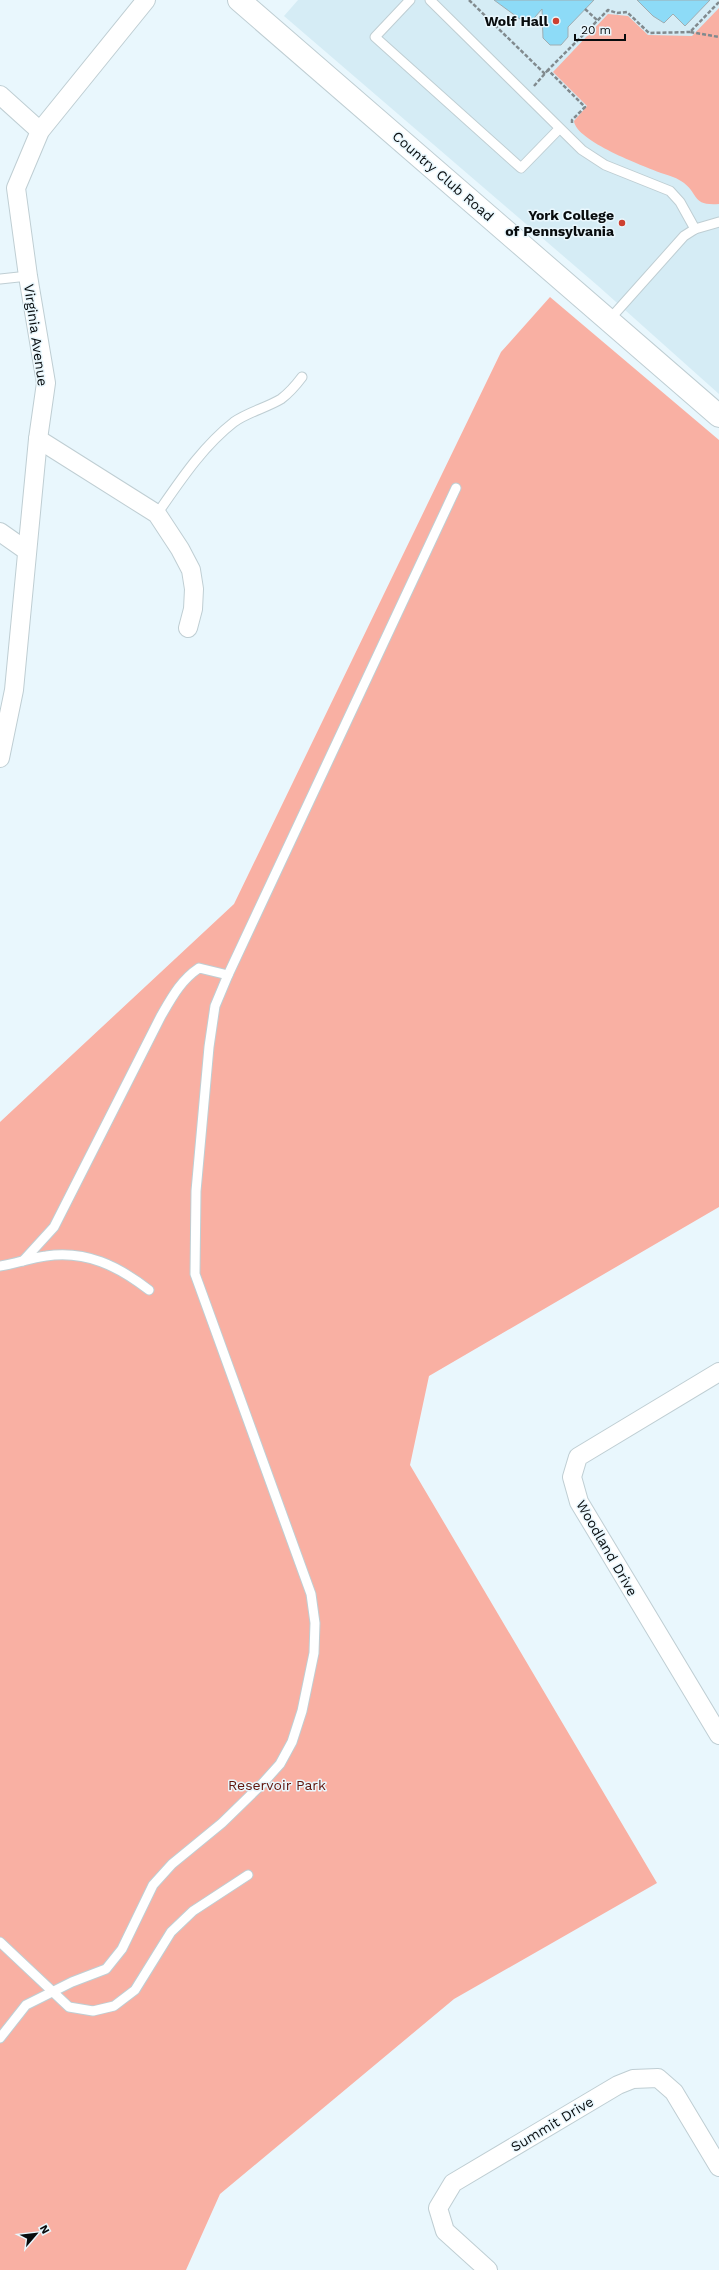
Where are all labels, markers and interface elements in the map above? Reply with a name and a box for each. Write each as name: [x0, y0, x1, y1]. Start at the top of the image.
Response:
place label: Wolf Hall: [485, 13, 548, 29]
marker: Wolf Hall: [551, 16, 561, 26]
scale bar: [575, 16, 625, 42]
text: 20 m: [581, 23, 611, 37]
street label: Country Club Road: [389, 128, 497, 224]
place label: York College of Pennsylvania: [505, 207, 615, 239]
marker: York College of Pennsylvania: [617, 218, 627, 228]
street label: Virginia Avenue: [21, 283, 51, 387]
street label: Woodland Drive: [573, 1497, 641, 1599]
park label: Reservoir Park: [228, 1777, 326, 1793]
street label: Summit Drive: [508, 2093, 596, 2155]
north arrow: [16, 2214, 56, 2254]
text: N: [37, 2223, 52, 2236]

